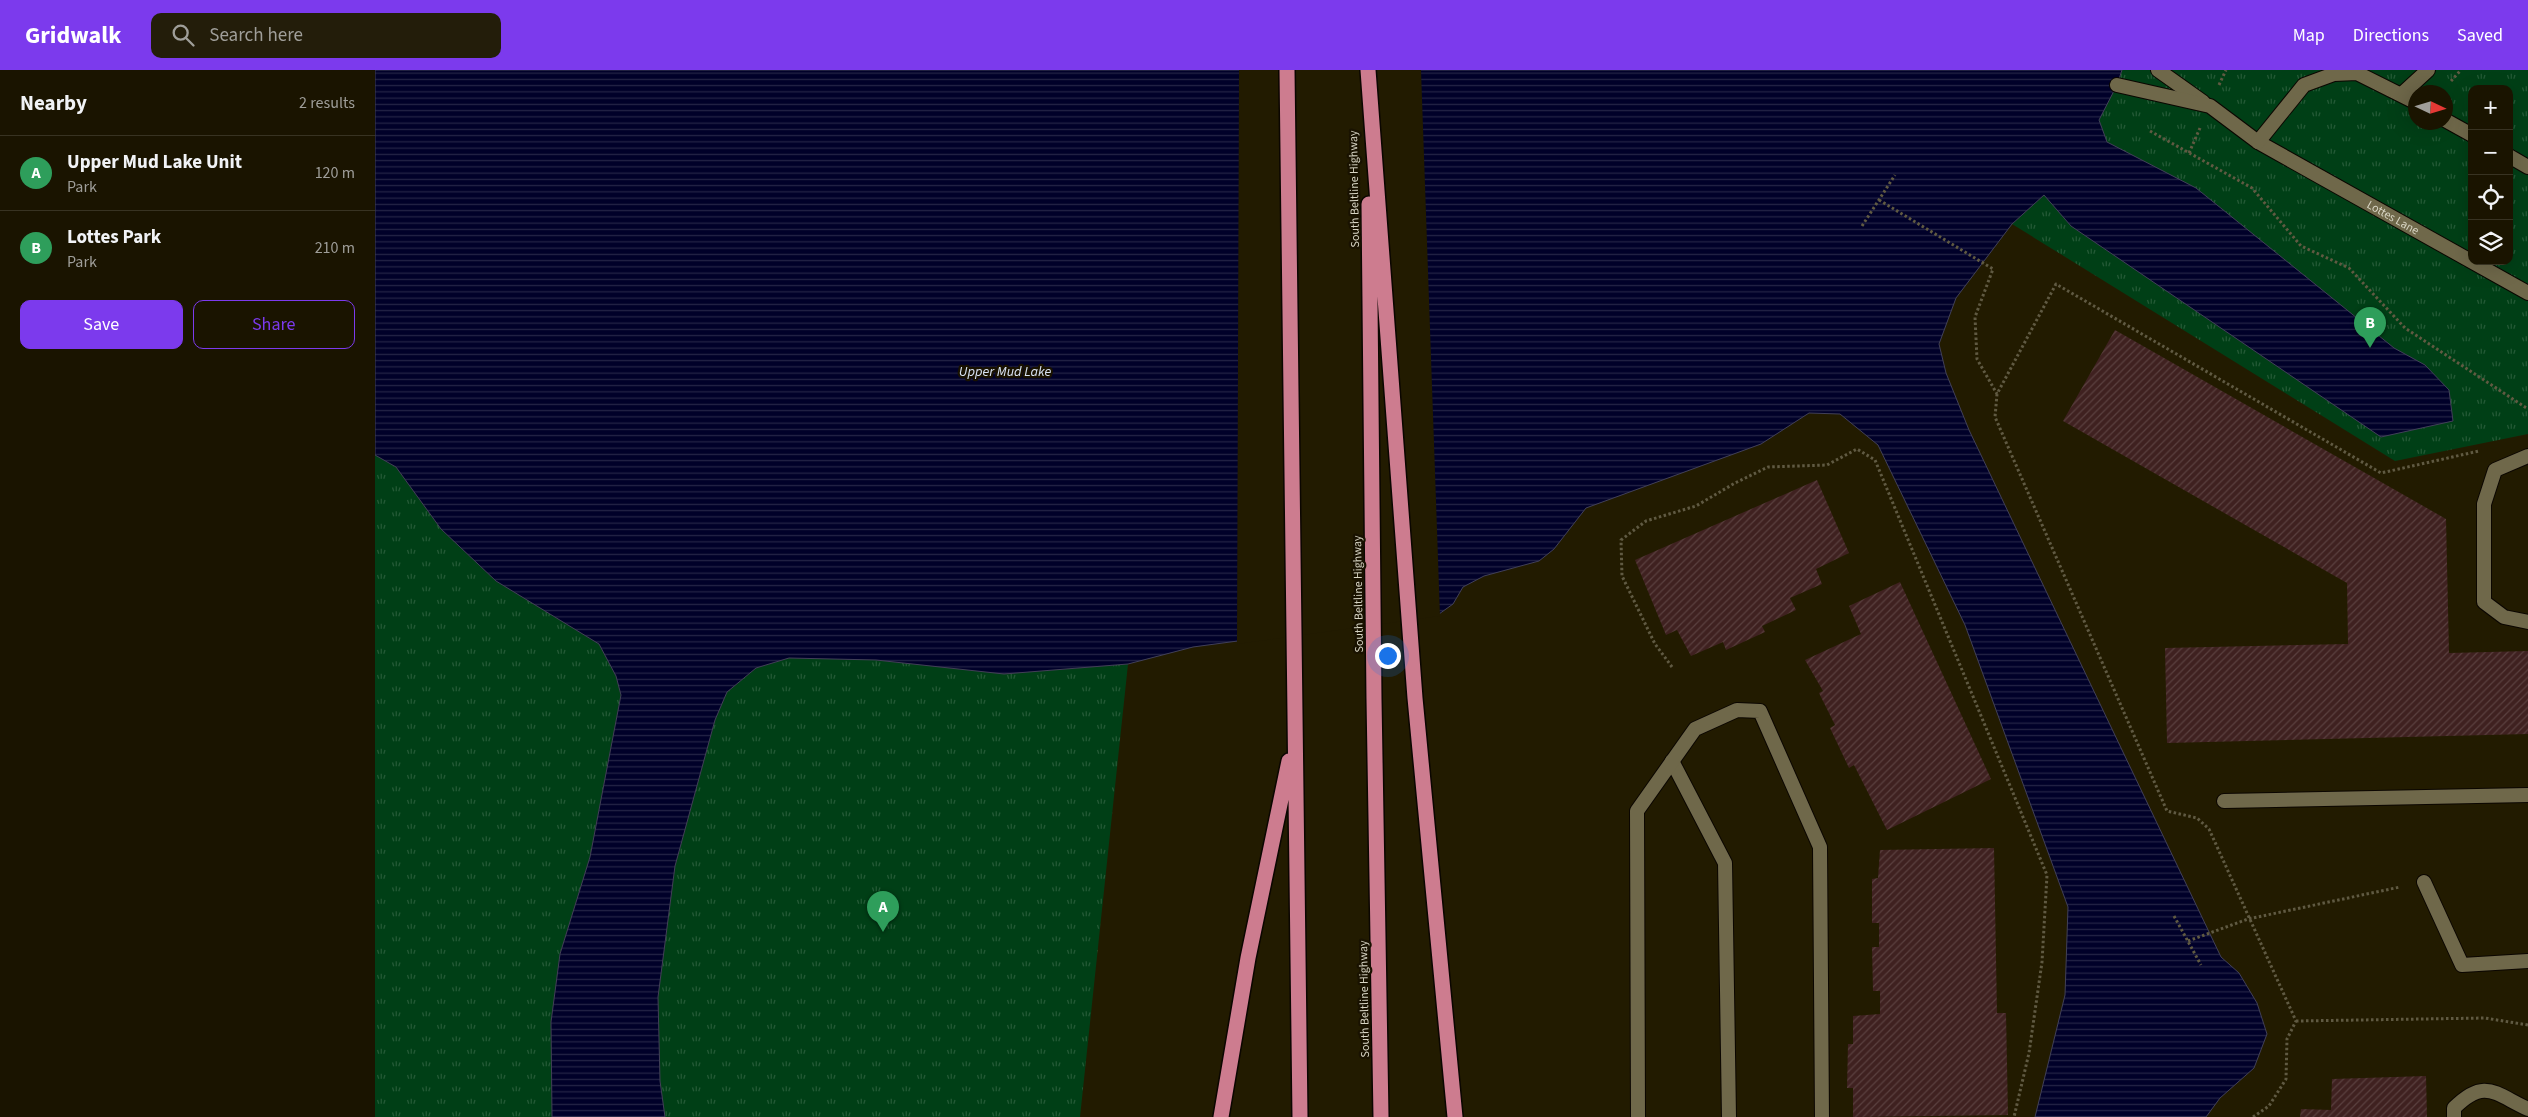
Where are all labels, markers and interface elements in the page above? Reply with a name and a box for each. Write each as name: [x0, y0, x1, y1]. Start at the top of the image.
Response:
search box: [151, 13, 501, 58]
text: Gridwalk: [25, 18, 121, 53]
icon: search: [169, 21, 197, 49]
text: Search here: [209, 22, 303, 49]
text: Map: [2293, 23, 2325, 48]
text: Directions: [2353, 23, 2429, 48]
text: Saved: [2457, 23, 2503, 48]
north arrow: [2408, 85, 2453, 130]
map controls: [2468, 85, 2513, 265]
button: +: [2468, 85, 2513, 130]
text: Nearby: [20, 88, 87, 118]
text: 2 results: [299, 92, 355, 114]
street label: South Beltline Highway: [1345, 130, 1364, 248]
button: −: [2468, 130, 2513, 175]
text: Upper Mud Lake Unit: [67, 149, 242, 176]
text: A: [31, 162, 41, 184]
text: 120 m: [315, 162, 355, 184]
button: locate: [2468, 175, 2513, 220]
text: Park: [67, 176, 97, 198]
street label: Lottes Lane: [2363, 196, 2422, 239]
button: layers: [2468, 220, 2513, 265]
text: Lottes Park: [67, 224, 161, 251]
text: B: [31, 237, 41, 259]
text: 210 m: [315, 237, 355, 259]
text: Park: [67, 251, 97, 273]
button: Save: [20, 300, 183, 349]
button: Share: [193, 300, 355, 349]
pin: B: [2354, 307, 2386, 348]
water label: Upper Mud Lake: [959, 362, 1051, 382]
street label: South Beltline Highway: [1349, 535, 1368, 653]
your location: [1375, 643, 1401, 669]
pin: A: [867, 891, 899, 932]
street label: South Beltline Highway: [1355, 940, 1374, 1058]

